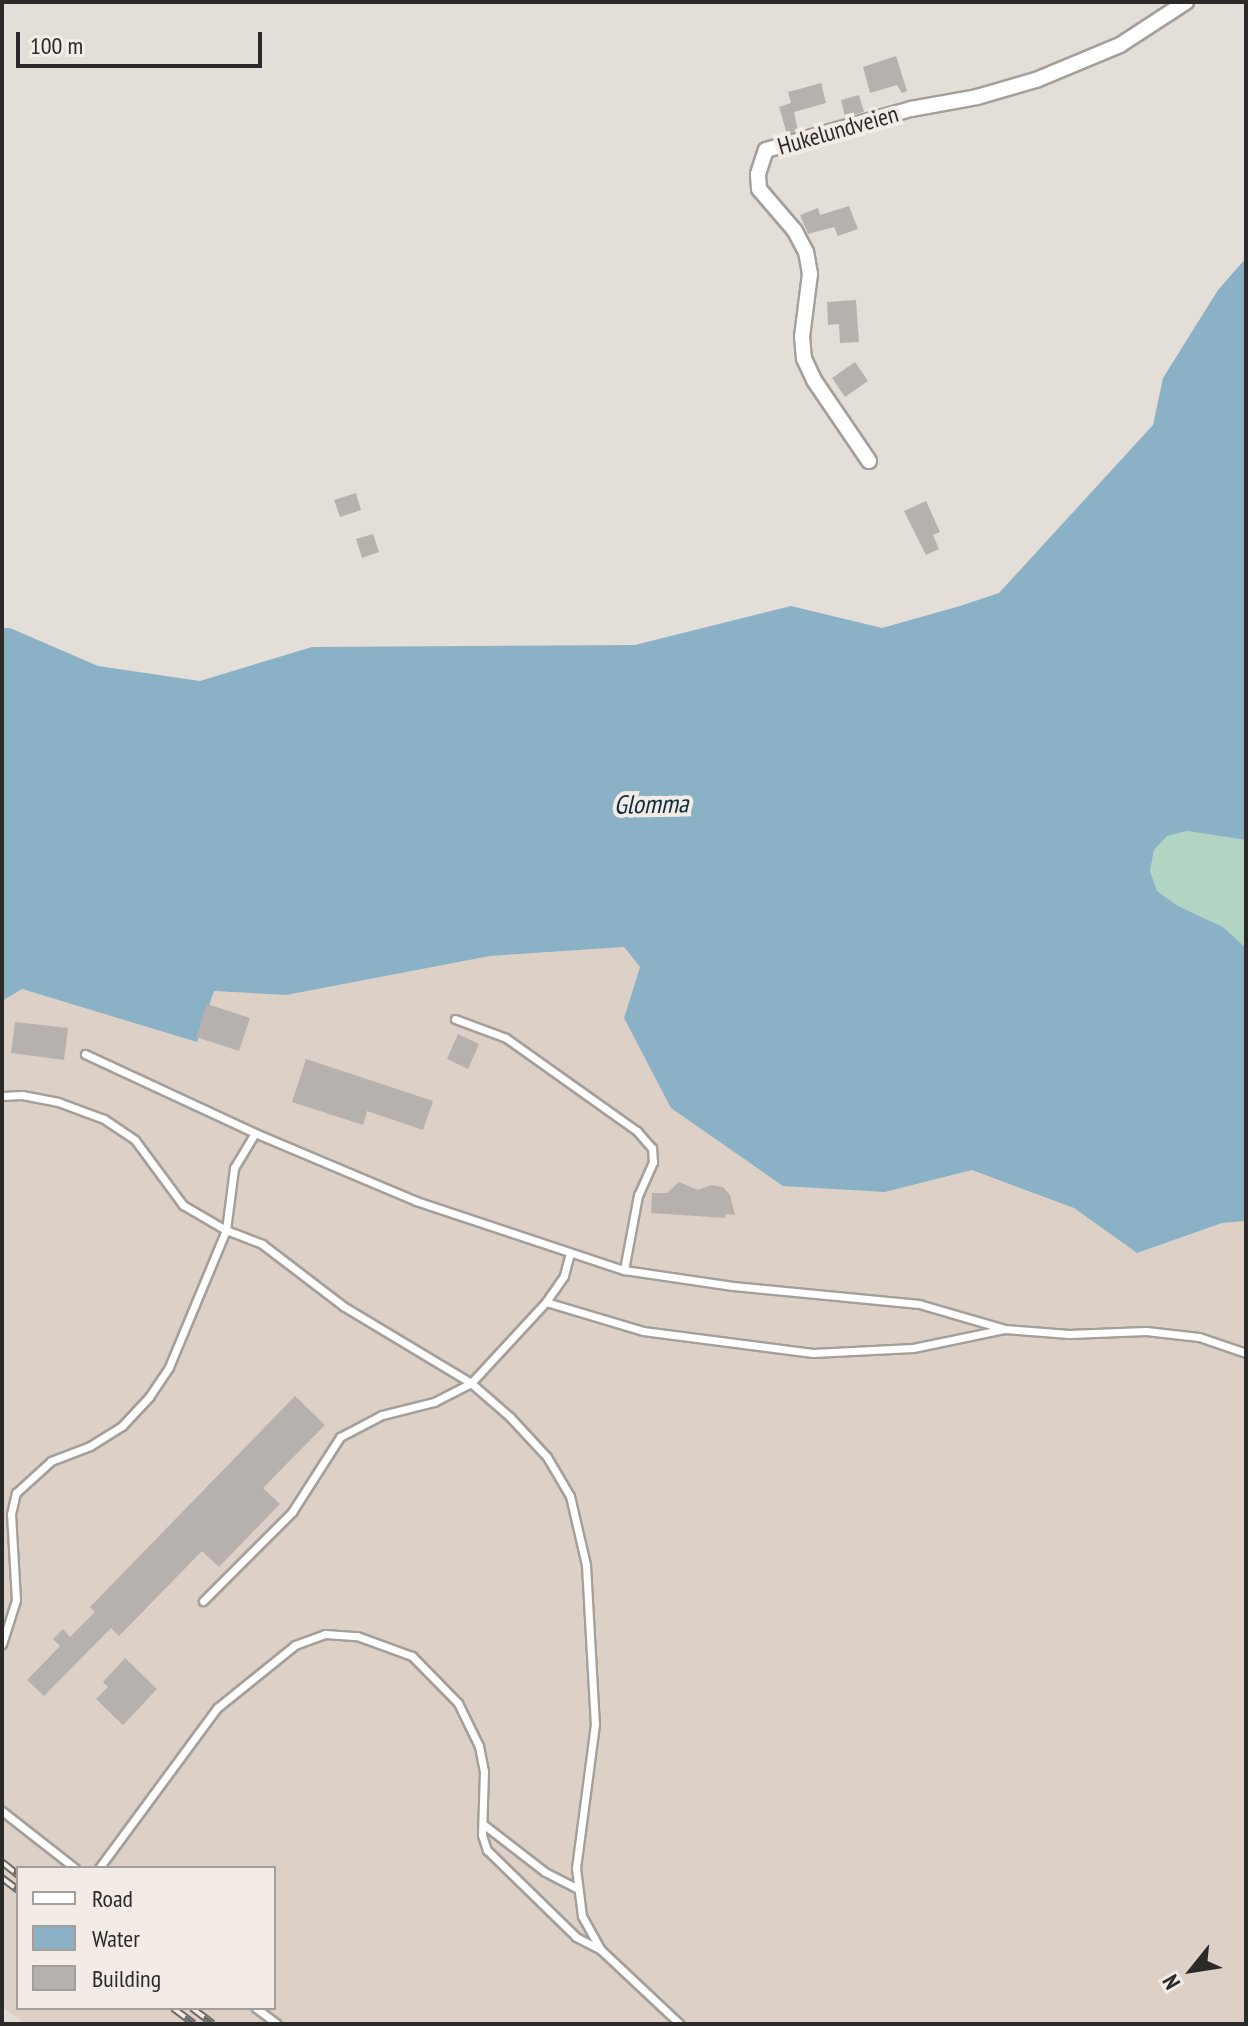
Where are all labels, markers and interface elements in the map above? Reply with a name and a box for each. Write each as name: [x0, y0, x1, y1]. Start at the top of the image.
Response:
scale bar: [20, 16, 266, 66]
text: 100 m: [30, 30, 83, 61]
street label: Hukelundveien: [774, 99, 902, 161]
water label: Glomma: [614, 788, 688, 820]
legend: [16, 1866, 276, 2010]
text: Road: [92, 1883, 133, 1914]
text: Water: [92, 1923, 140, 1954]
north arrow: [1152, 1930, 1232, 2010]
text: Building: [92, 1963, 161, 1994]
text: N: [1156, 1970, 1186, 1994]

